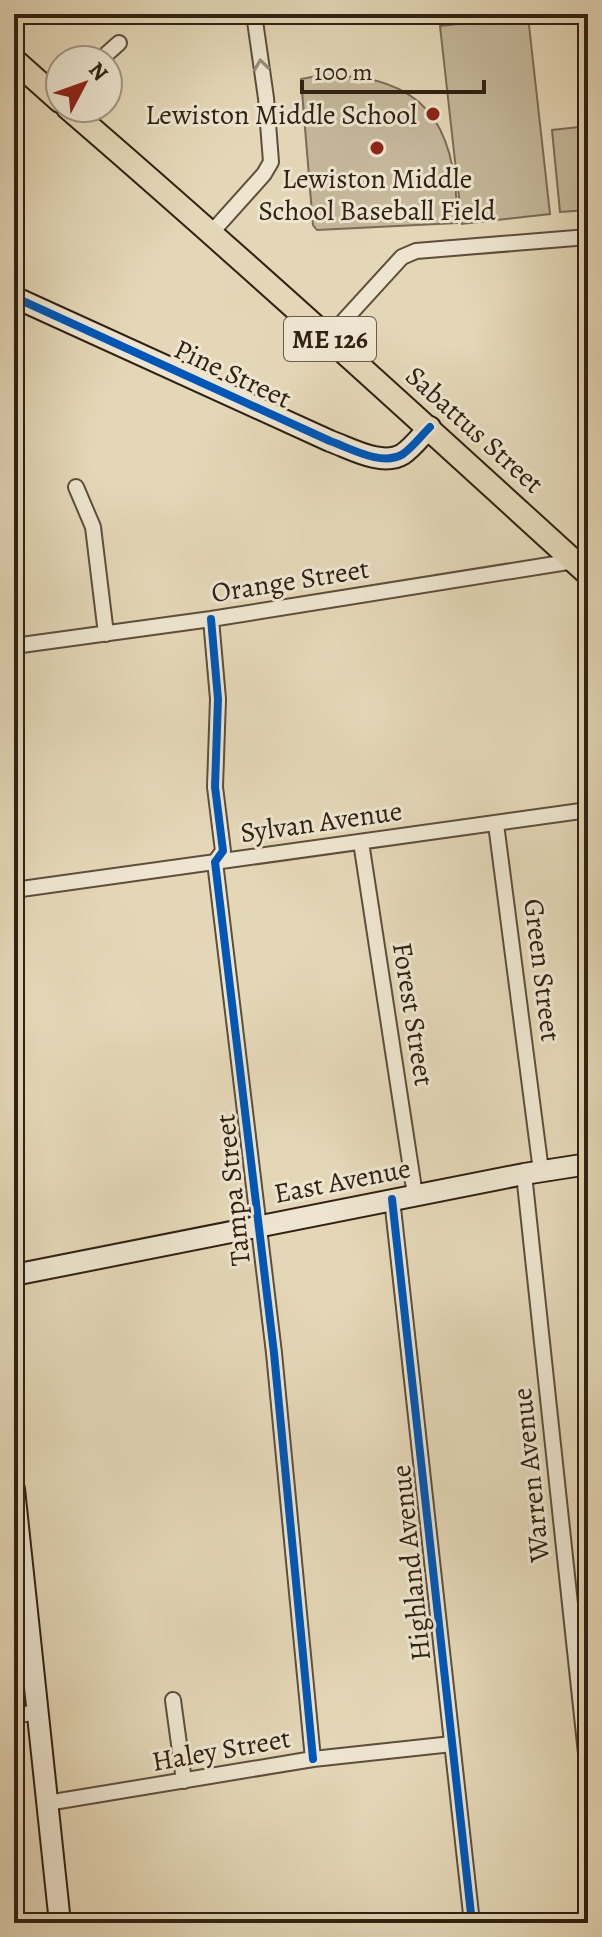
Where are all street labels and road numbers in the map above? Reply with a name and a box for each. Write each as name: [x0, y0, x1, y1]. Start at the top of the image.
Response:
road number: ME 126: [284, 317, 376, 361]
street label: Pine Street: [168, 330, 297, 418]
street label: Sabattus Street: [397, 357, 552, 502]
street label: Orange Street: [209, 550, 372, 612]
street label: Sylvan Avenue: [238, 792, 404, 852]
street label: Green Street: [514, 897, 570, 1044]
street label: Forest Street: [383, 940, 443, 1089]
street label: Tampa Street: [206, 1112, 260, 1268]
street label: East Avenue: [271, 1149, 414, 1213]
street label: Warren Avenue: [503, 1386, 559, 1565]
street label: Highland Avenue: [382, 1463, 440, 1663]
street label: Haley Street: [149, 1719, 293, 1781]

